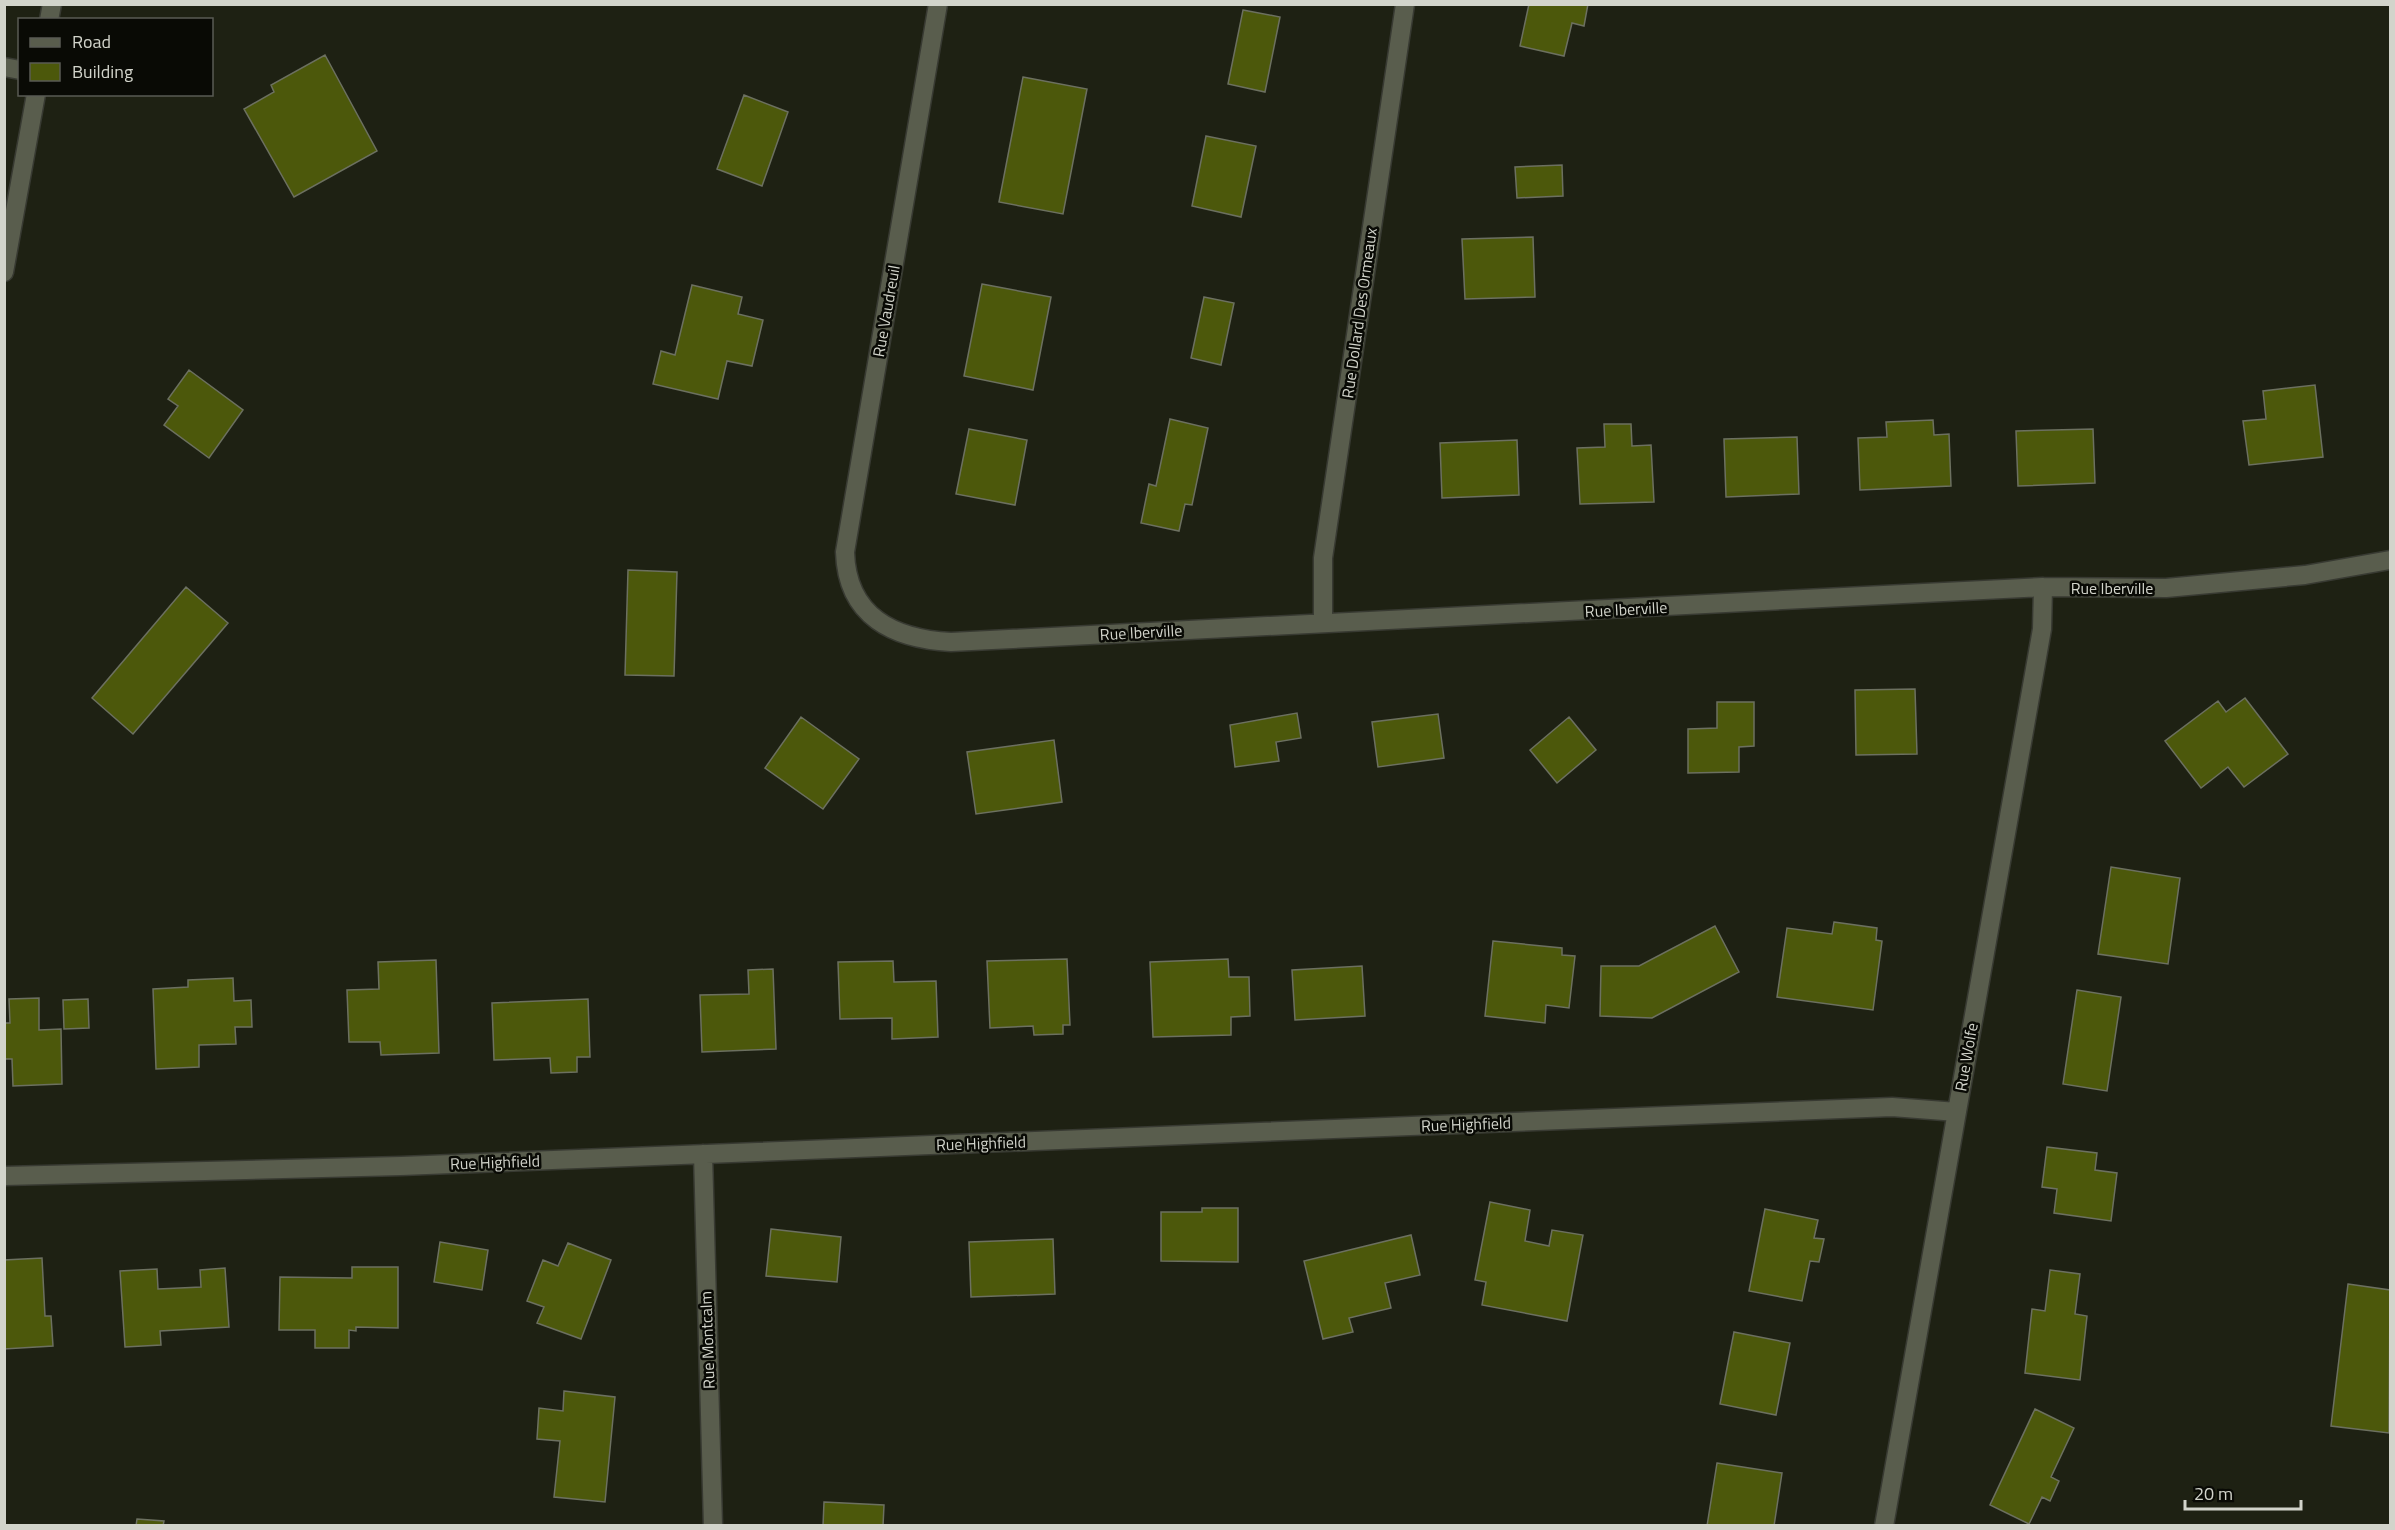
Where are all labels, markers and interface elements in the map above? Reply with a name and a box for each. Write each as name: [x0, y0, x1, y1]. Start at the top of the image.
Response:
legend: [18, 18, 213, 96]
text: Road: [72, 28, 111, 55]
text: Building: [72, 58, 133, 85]
street label: Rue Dollard Des Ormeaux: [1335, 226, 1383, 400]
street label: Rue Vaudreuil: [866, 263, 906, 359]
street label: Rue Iberville: [2071, 576, 2153, 600]
street label: Rue Iberville: [1584, 595, 1668, 623]
street label: Rue Iberville: [1099, 618, 1183, 646]
street label: Rue Wolfe: [1948, 1021, 1984, 1093]
street label: Rue Highfield: [1421, 1110, 1511, 1138]
street label: Rue Highfield: [936, 1129, 1026, 1157]
street label: Rue Highfield: [450, 1148, 540, 1176]
street label: Rue Montcalm: [693, 1291, 721, 1389]
scale bar: [2185, 1473, 2300, 1511]
text: 20 m: [2194, 1480, 2233, 1507]

